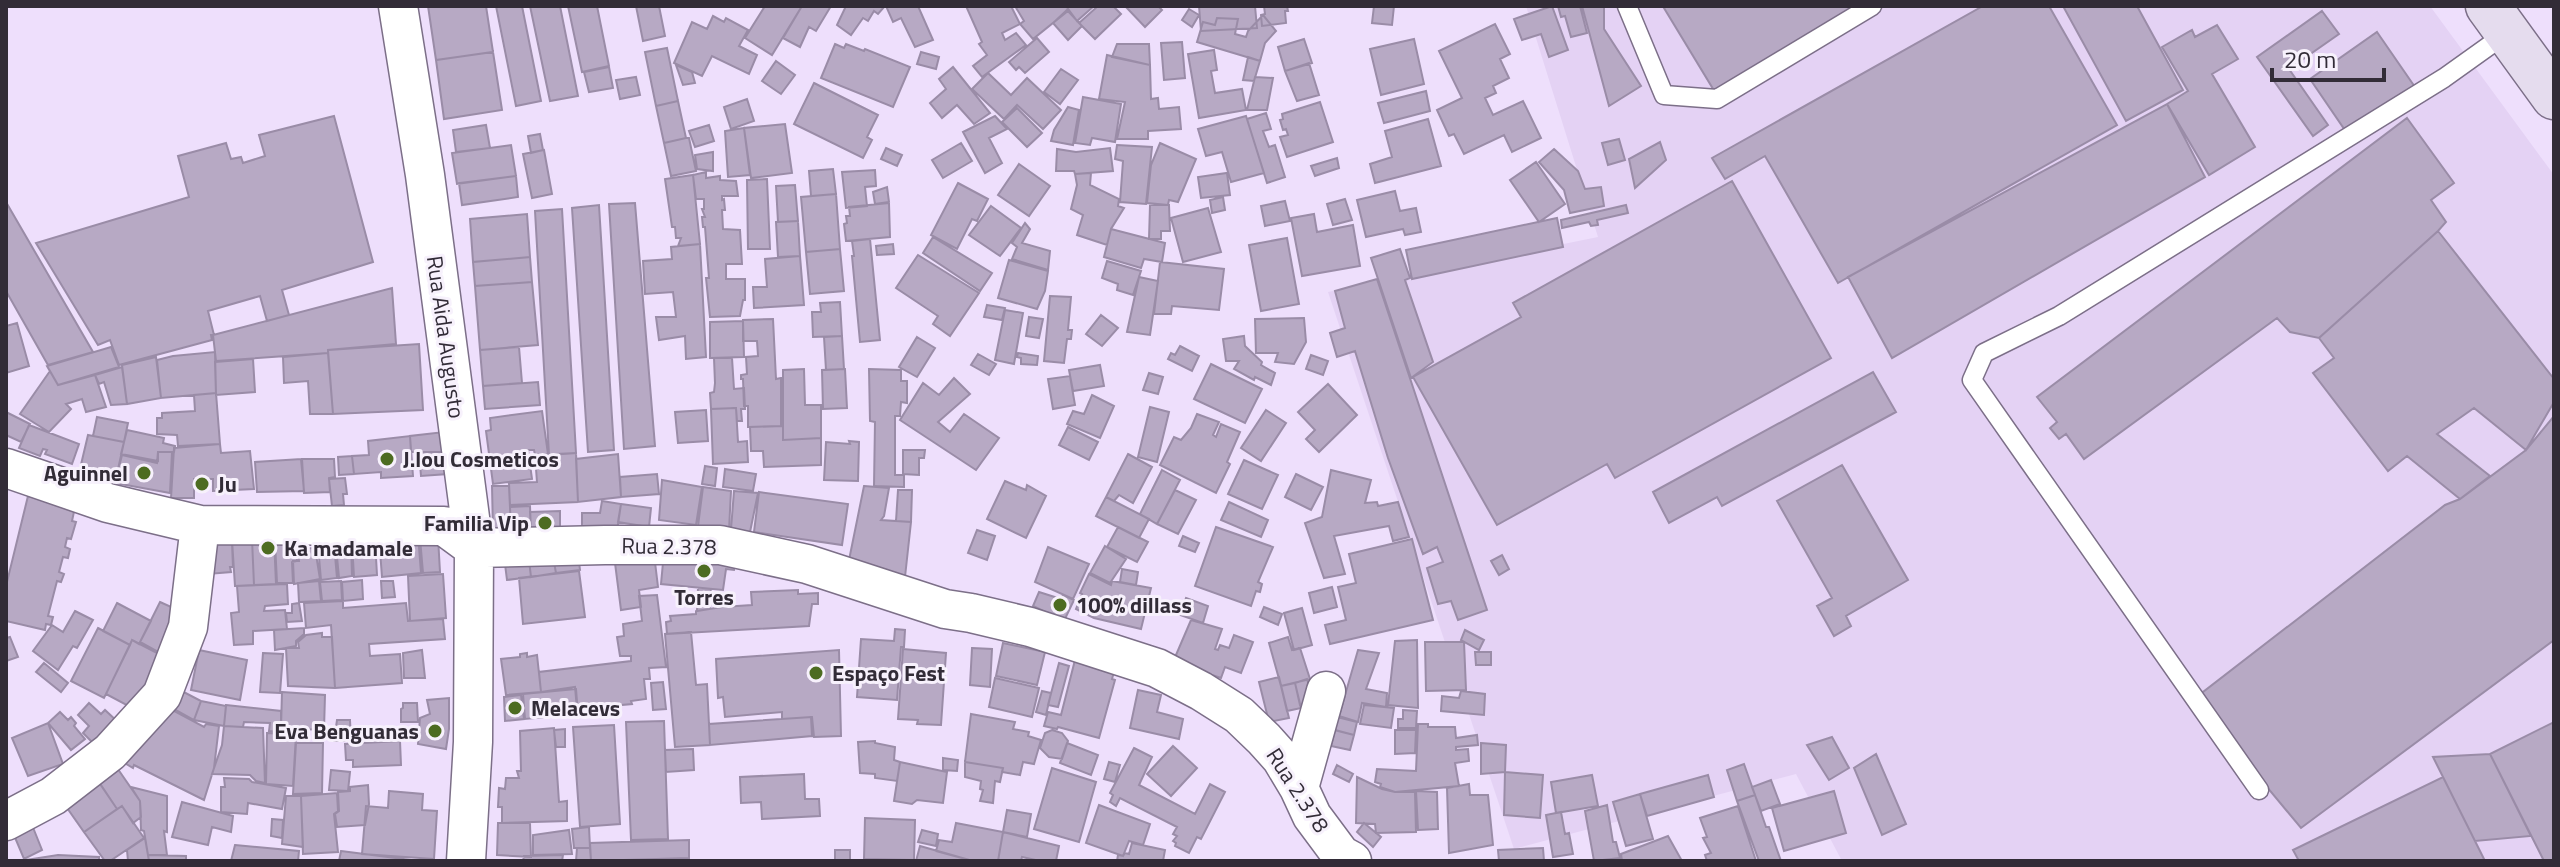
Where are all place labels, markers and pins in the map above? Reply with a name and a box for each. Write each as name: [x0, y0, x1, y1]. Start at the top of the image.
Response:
place label: J.lou Cosmeticos: [403, 442, 559, 476]
marker: J.lou Cosmeticos: [378, 450, 396, 468]
place label: Aguinnel: [44, 456, 128, 490]
marker: Aguinnel: [135, 464, 153, 482]
place label: Ju: [218, 467, 237, 501]
marker: Ju: [193, 475, 211, 493]
place label: Familia Vip: [424, 506, 529, 540]
marker: Familia Vip: [536, 514, 554, 532]
place label: Ka madamale: [284, 531, 413, 565]
marker: Ka madamale: [259, 539, 277, 557]
marker: Torres: [695, 562, 713, 580]
place label: Torres: [674, 580, 734, 614]
place label: 100% dillass: [1076, 588, 1192, 622]
marker: 100% dillass: [1051, 596, 1069, 614]
place label: Espaço Fest: [832, 656, 945, 690]
marker: Espaço Fest: [807, 664, 825, 682]
place label: Melacevs: [531, 691, 620, 725]
marker: Melacevs: [506, 699, 524, 717]
place label: Eva Benguanas: [274, 714, 419, 748]
marker: Eva Benguanas: [426, 722, 444, 740]

